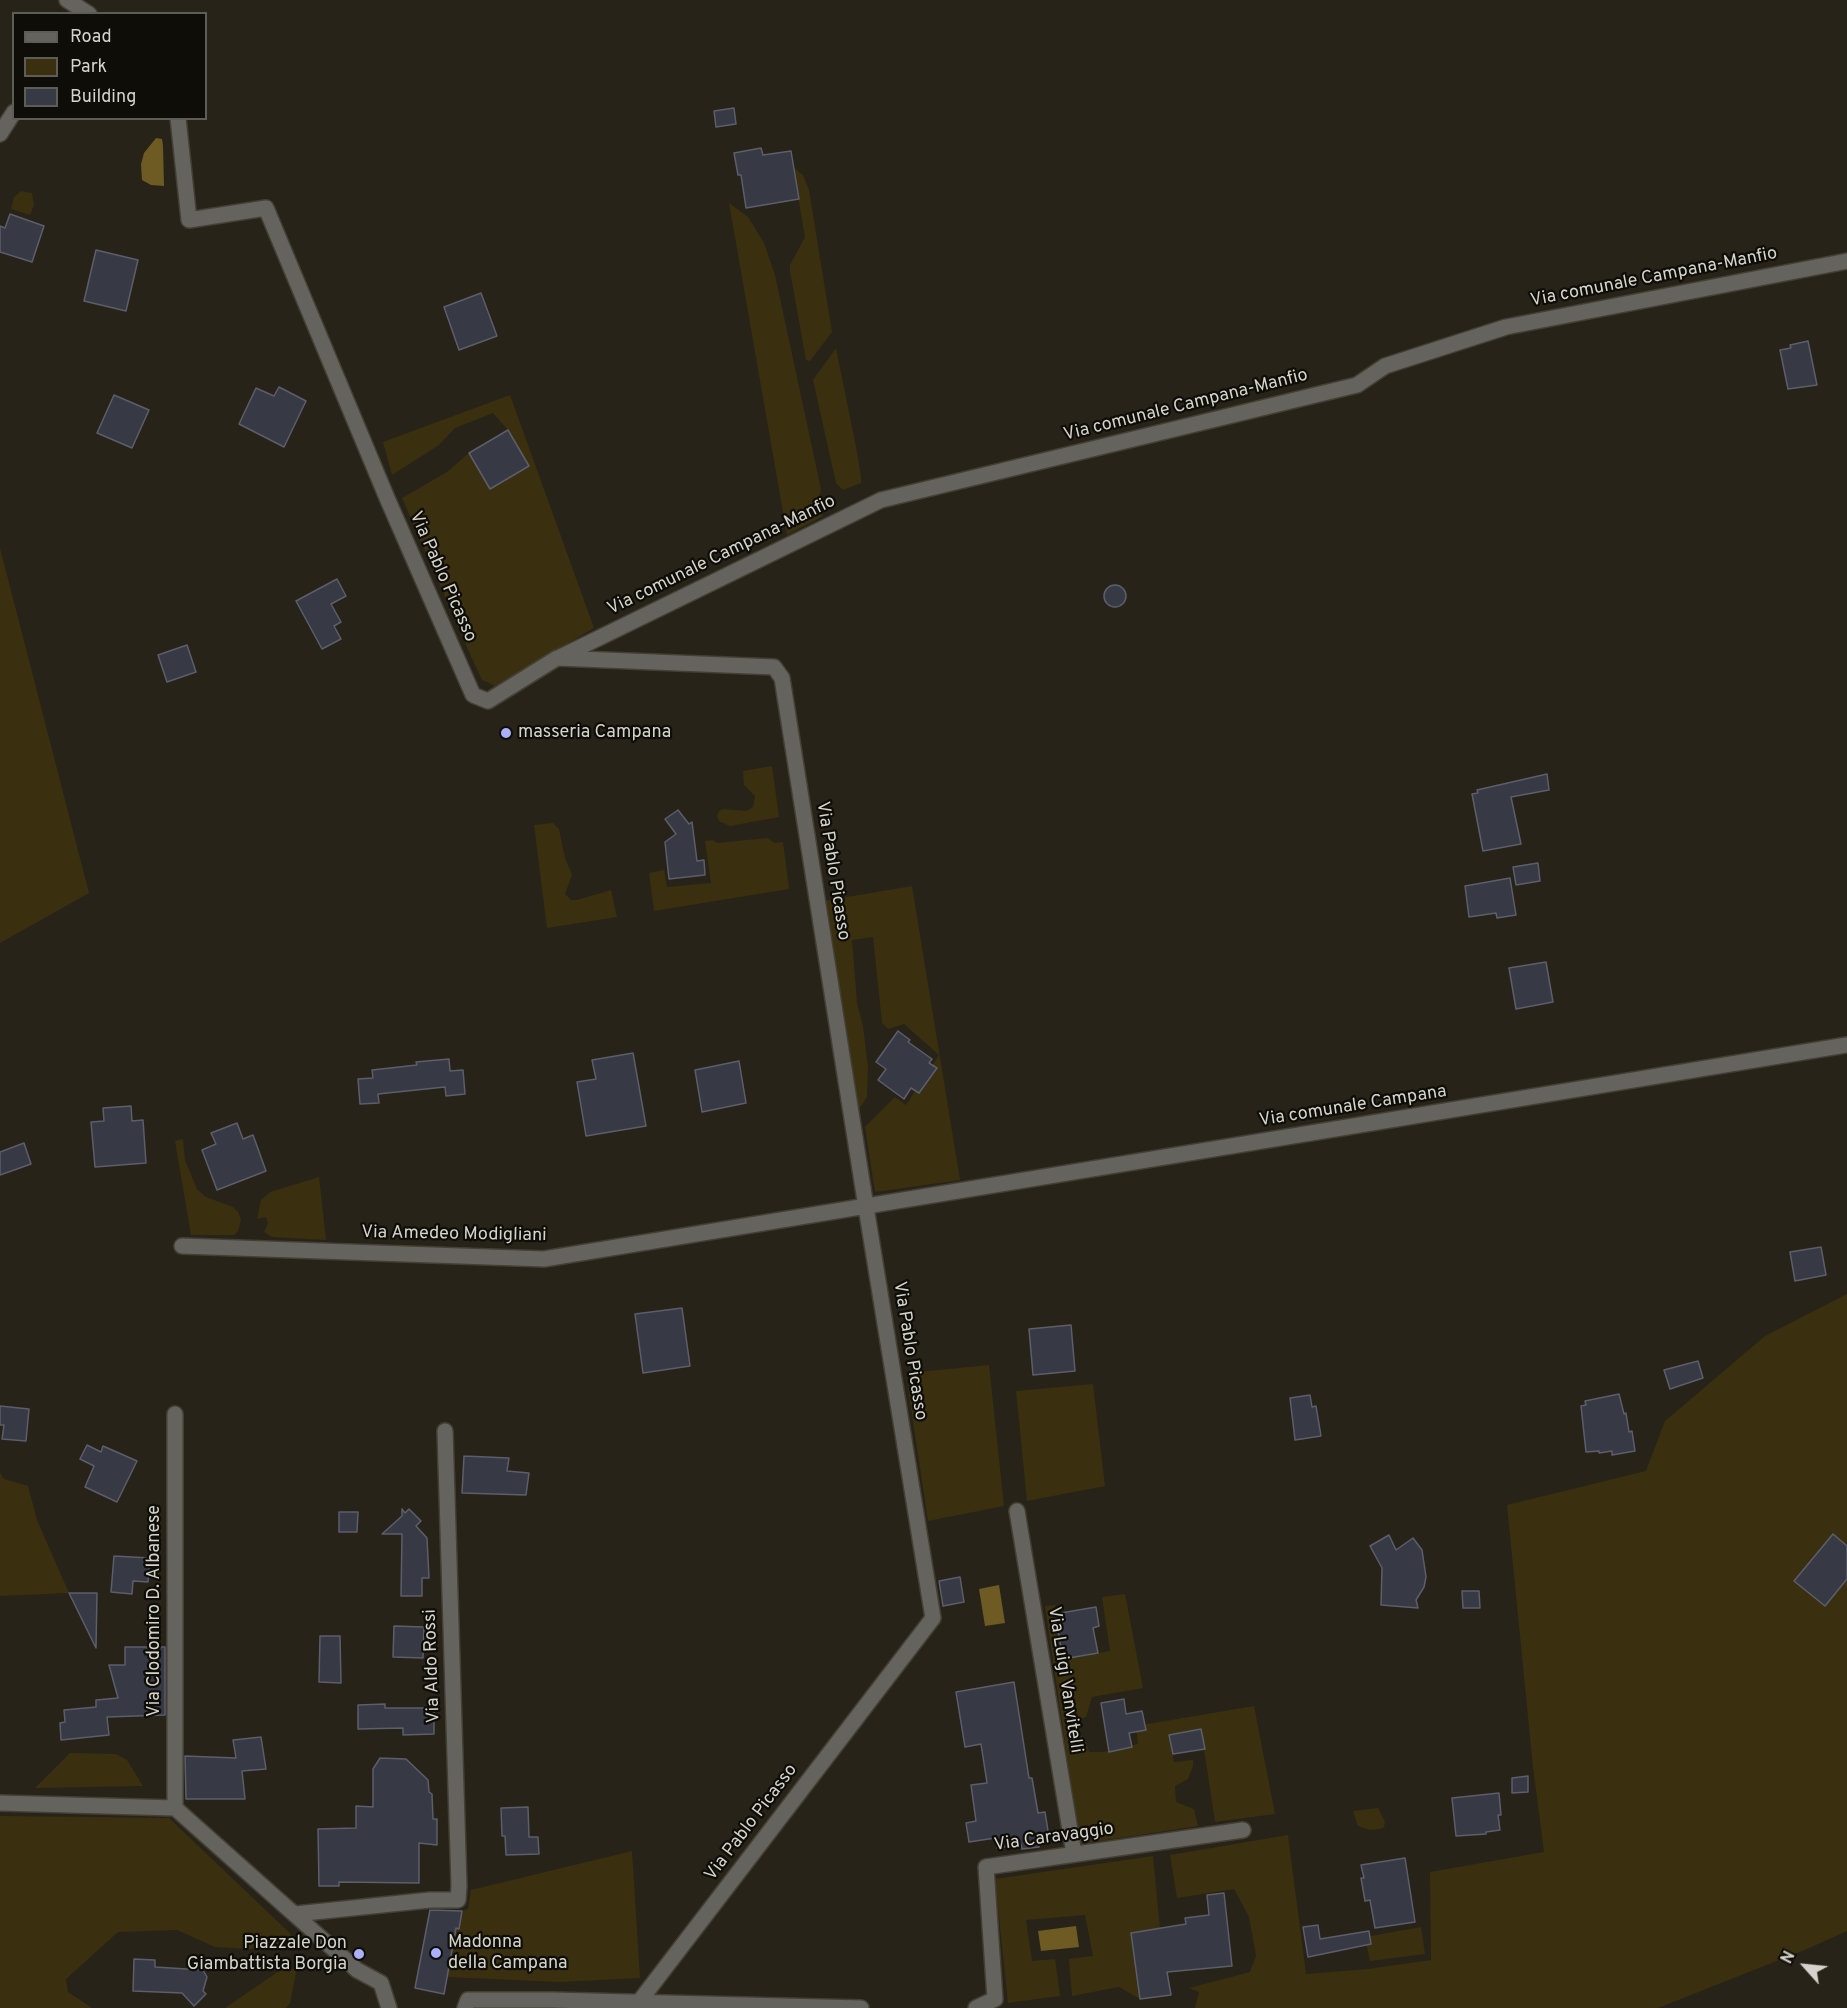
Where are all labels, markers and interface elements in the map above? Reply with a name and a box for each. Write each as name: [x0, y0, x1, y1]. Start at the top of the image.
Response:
legend: [12, 12, 207, 120]
text: Road: [70, 26, 112, 49]
text: Park: [70, 56, 107, 79]
text: Building: [70, 86, 136, 109]
street label: Via comunale Campana-Manfio: [1529, 243, 1779, 313]
street label: Via comunale Campana-Manfio: [1062, 365, 1310, 447]
street label: Via comunale Campana-Manfio: [604, 491, 840, 621]
street label: Via Pablo Picasso: [404, 508, 480, 646]
place label: masseria Campana: [518, 722, 671, 744]
marker: masseria Campana: [499, 726, 513, 740]
street label: Via Pablo Picasso: [810, 800, 854, 942]
street label: Via comunale Campana: [1258, 1082, 1448, 1132]
street label: Via Amedeo Modigliani: [361, 1223, 547, 1247]
street label: Via Pablo Picasso: [887, 1280, 931, 1422]
street label: Via Clodomiro D. Albanese: [144, 1505, 166, 1717]
street label: Via Luigi Vanvitelli: [1042, 1605, 1086, 1755]
street label: Via Aldo Rossi: [420, 1609, 446, 1723]
street label: Via Pablo Picasso: [701, 1760, 803, 1886]
street label: Via Caravaggio: [993, 1819, 1115, 1857]
place label: Madonna della Campana: [448, 1932, 568, 1974]
place label: Piazzale Don Giambattista Borgia: [187, 1933, 347, 1976]
north arrow: [1775, 1936, 1835, 1996]
marker: Madonna della Campana: [429, 1946, 443, 1960]
marker: Piazzale Don Giambattista Borgia: [352, 1947, 366, 1961]
text: N: [1777, 1948, 1800, 1967]

